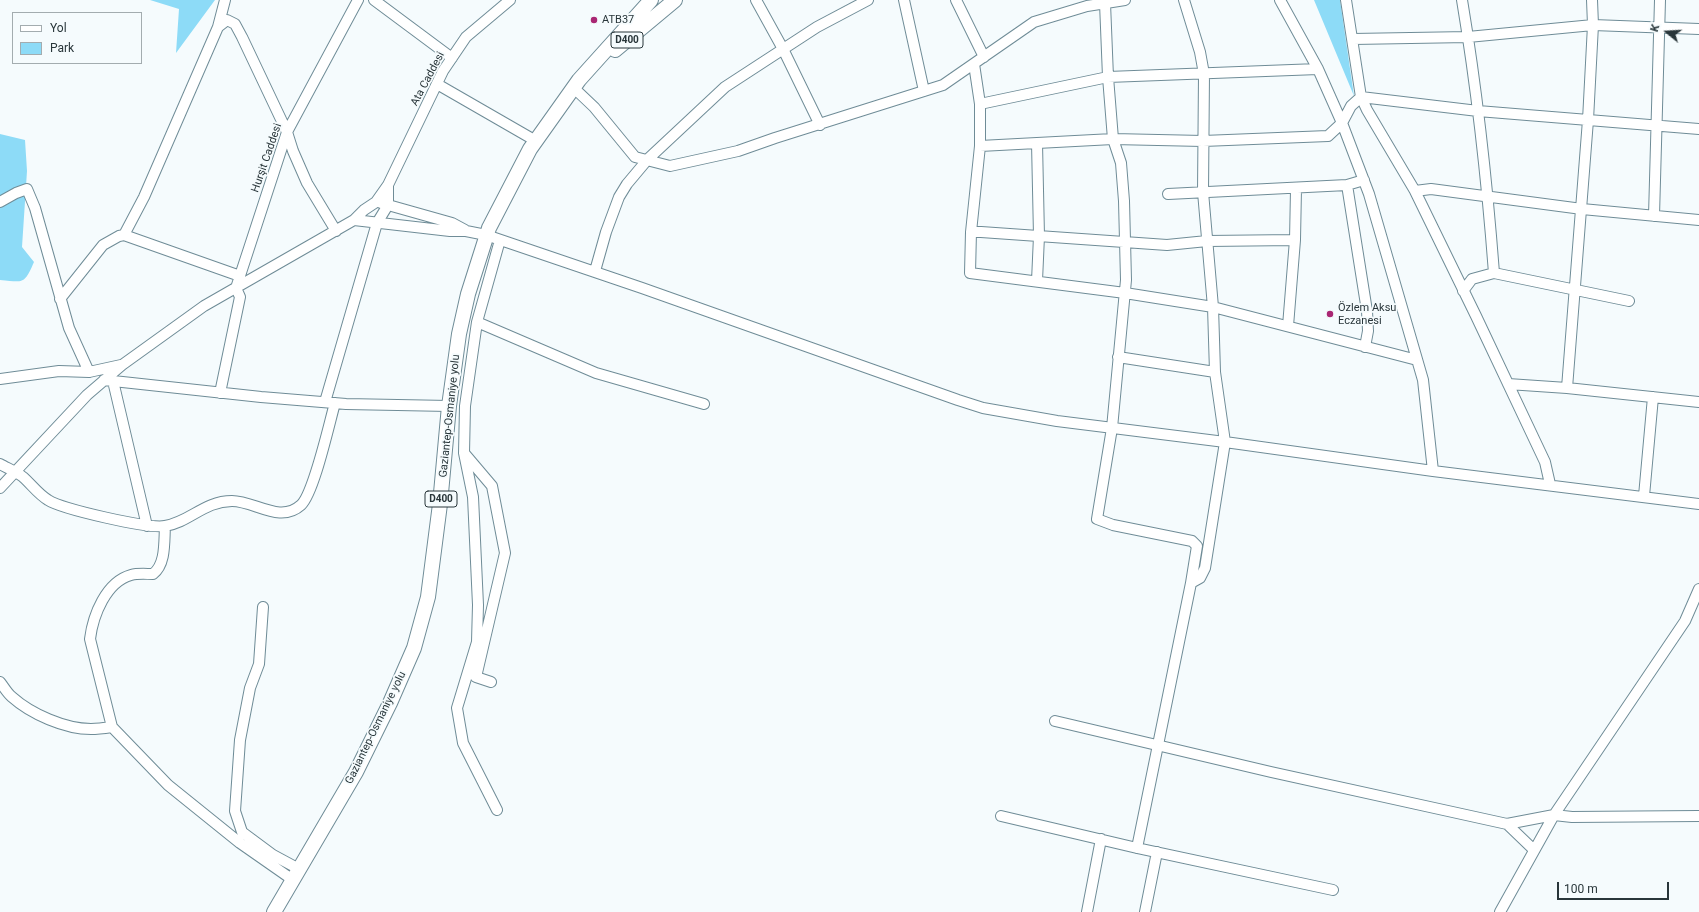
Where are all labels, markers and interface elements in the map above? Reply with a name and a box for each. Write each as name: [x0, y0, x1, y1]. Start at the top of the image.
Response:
legend: [12, 12, 142, 64]
north arrow: [1647, 12, 1687, 52]
place label: ATB37: [602, 13, 634, 27]
marker: ATB37: [589, 15, 599, 25]
text: Yol: [50, 21, 67, 35]
text: K: [1648, 23, 1662, 33]
road number: D400: [611, 32, 643, 48]
text: Park: [50, 41, 74, 55]
street label: Ata Caddesi: [408, 50, 448, 108]
street label: Hurşit Caddesi: [249, 122, 285, 194]
place label: Özlem Aksu Eczanesi: [1338, 301, 1396, 327]
marker: Özlem Aksu Eczanesi: [1325, 309, 1335, 319]
street label: Gaziantep-Osmaniye yolu: [437, 354, 463, 478]
road number: D400: [425, 491, 457, 507]
street label: Gaziantep-Osmaniye yolu: [343, 669, 409, 787]
scale bar: [1559, 874, 1671, 900]
text: 100 m: [1564, 882, 1598, 896]

